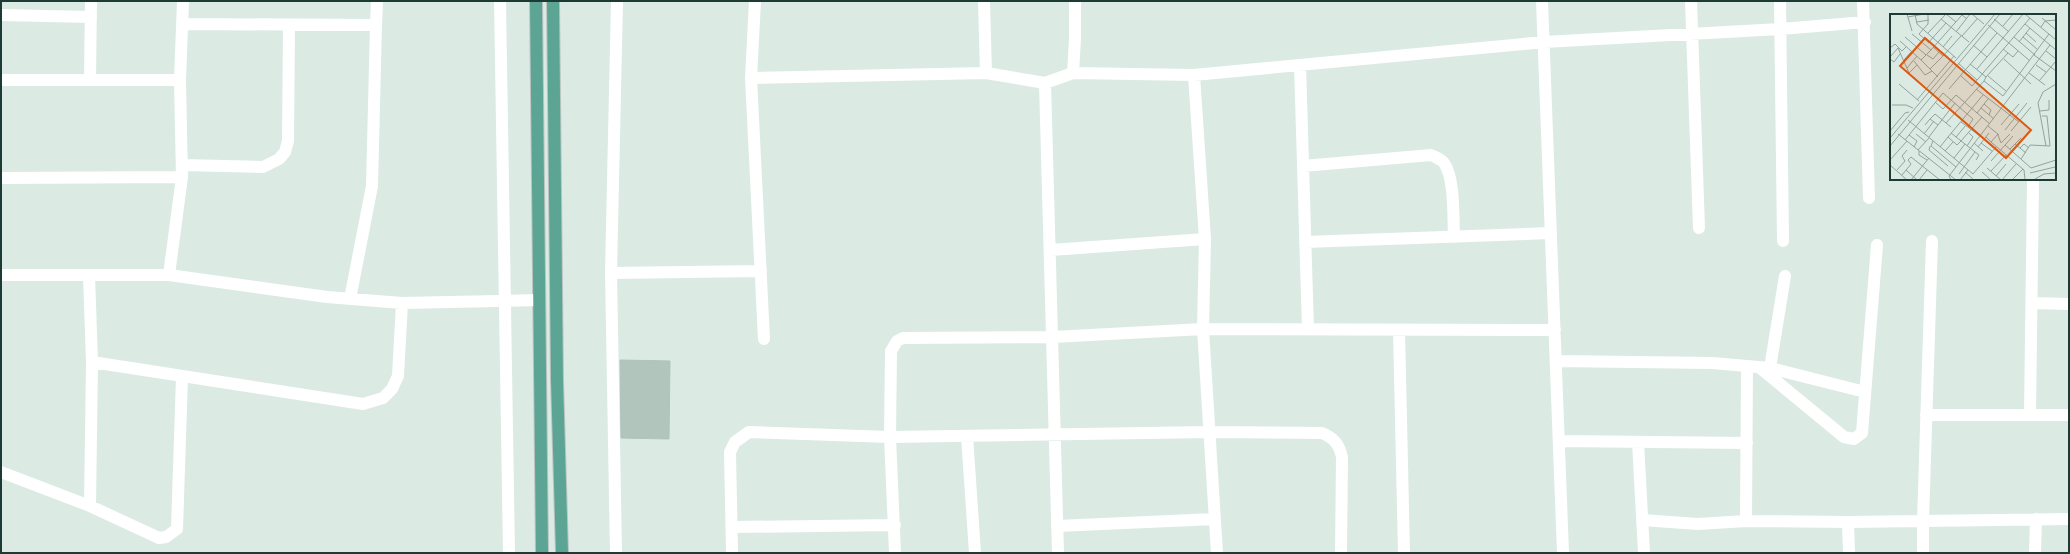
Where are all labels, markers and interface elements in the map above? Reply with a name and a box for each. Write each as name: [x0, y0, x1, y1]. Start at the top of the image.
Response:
inset map: [1890, 14, 2056, 180]

